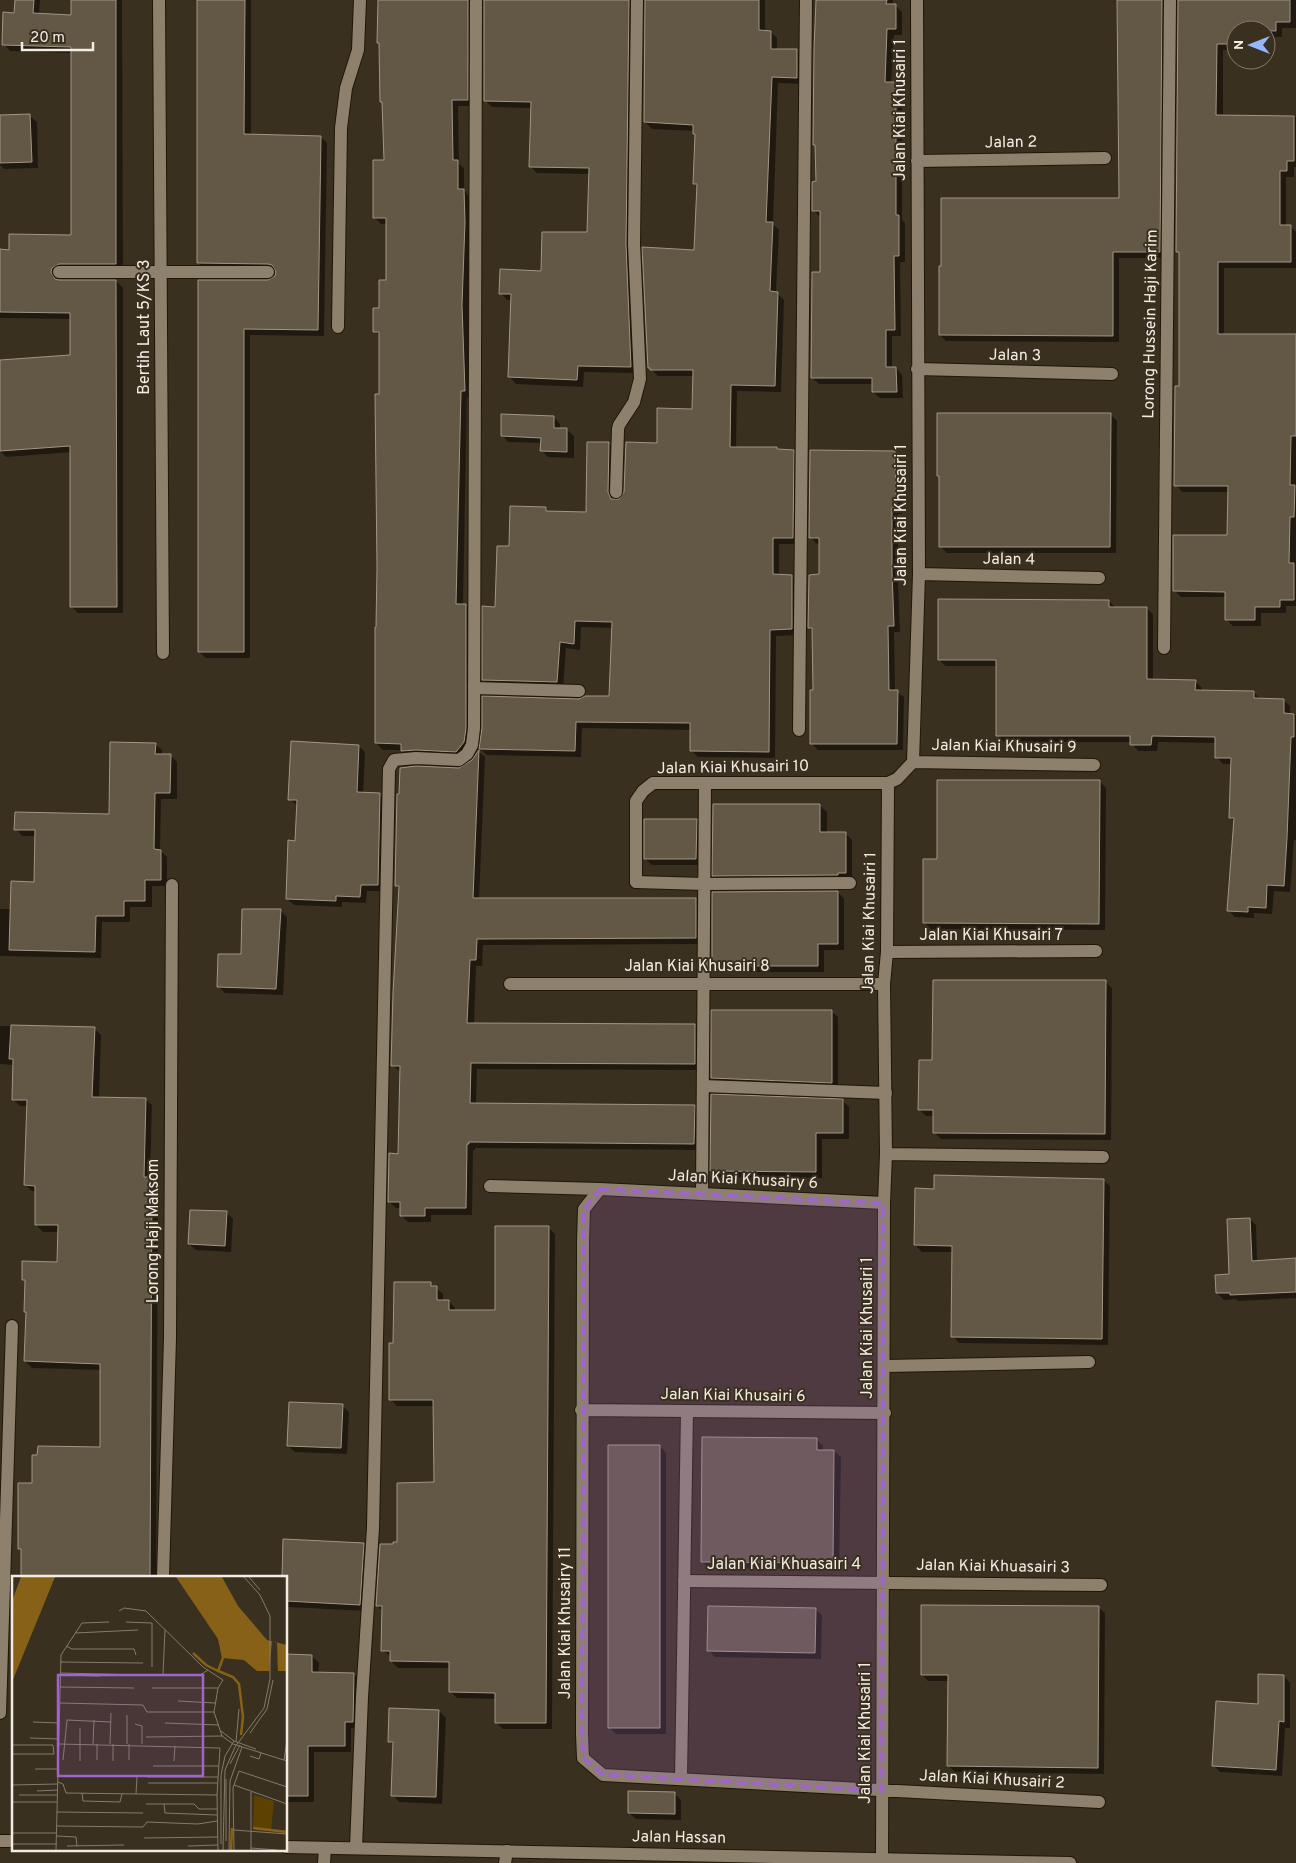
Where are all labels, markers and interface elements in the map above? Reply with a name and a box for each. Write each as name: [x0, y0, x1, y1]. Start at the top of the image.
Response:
scale bar: [22, 20, 94, 52]
north arrow: [1226, 20, 1276, 70]
text: 20 m: [30, 29, 65, 48]
street label: Jalan Kiai Khusairi 1: [891, 39, 911, 181]
text: N: [1231, 40, 1248, 50]
street label: Jalan 2: [985, 133, 1037, 153]
street label: Lorong Hussein Haji Karim: [1139, 229, 1163, 419]
street label: Bertih Laut 5/KS 3: [135, 259, 155, 395]
street label: Jalan 3: [989, 346, 1041, 366]
street label: Jalan Kiai Khusairi 1: [892, 444, 912, 586]
street label: Jalan 4: [982, 550, 1036, 570]
street label: Jalan Kiai Khusairi 9: [931, 736, 1077, 758]
street label: Jalan Kiai Khusairi 10: [657, 757, 809, 779]
street label: Jalan Kiai Khusairi 1: [859, 852, 881, 994]
street label: Jalan Kiai Khusairi 7: [919, 926, 1063, 946]
street label: Jalan Kiai Khusairi 8: [624, 957, 770, 977]
street label: Lorong Haji Maksom: [144, 1159, 164, 1303]
street label: Jalan Kiai Khusairy 6: [668, 1166, 818, 1194]
street label: Jalan Kiai Khusairi 1: [858, 1257, 878, 1399]
street label: Jalan Kiai Khusairi 6: [660, 1385, 806, 1407]
street label: Jalan Kiai Khusairy 11: [556, 1547, 576, 1699]
street label: Jalan Kiai Khuasairi 4: [707, 1555, 861, 1575]
street label: Jalan Kiai Khuasairi 3: [916, 1556, 1070, 1578]
inset map: [12, 1576, 288, 1850]
street label: Jalan Kiai Khusairi 1: [856, 1662, 876, 1804]
street label: Jalan Kiai Khusairi 2: [919, 1766, 1065, 1794]
street label: Jalan Hassan: [632, 1827, 726, 1849]

